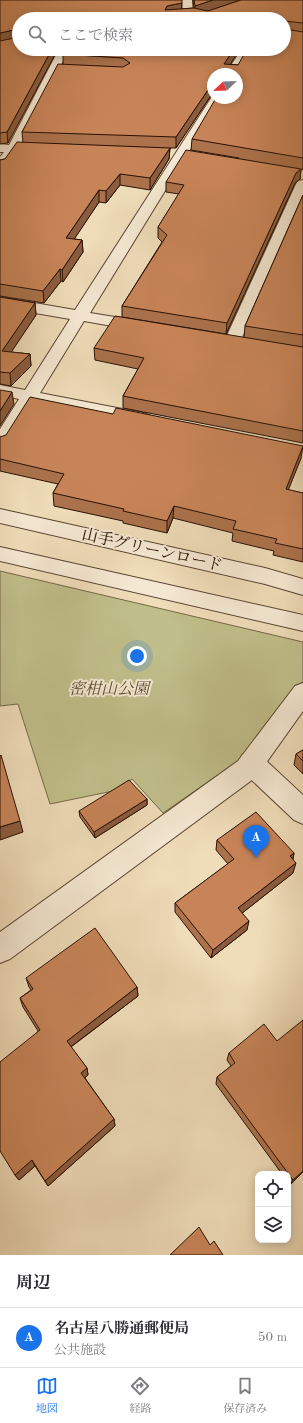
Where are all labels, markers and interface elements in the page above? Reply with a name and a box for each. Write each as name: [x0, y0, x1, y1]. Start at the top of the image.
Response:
search box: [12, 12, 291, 56]
icon: search: [26, 23, 48, 45]
text: ここで検索: [58, 29, 133, 44]
north arrow: [207, 68, 243, 104]
street label: 山手グリーンロード: [80, 525, 224, 575]
your location: [127, 646, 147, 666]
park label: 密柑山公園: [69, 680, 152, 698]
pin: A: [243, 825, 269, 858]
map controls: [255, 1171, 291, 1243]
button: locate: [255, 1171, 291, 1207]
button: layers: [255, 1207, 291, 1243]
text: 周辺: [16, 1275, 50, 1292]
text: 名古屋八勝通郵便局: [54, 1322, 189, 1337]
text: A: [24, 1331, 34, 1344]
text: 50 m: [258, 1331, 287, 1344]
text: 公共施設: [54, 1344, 106, 1357]
tab: 地図: [36, 1375, 58, 1417]
tab: 経路: [129, 1375, 151, 1417]
tab: 保存済み: [223, 1375, 267, 1417]

